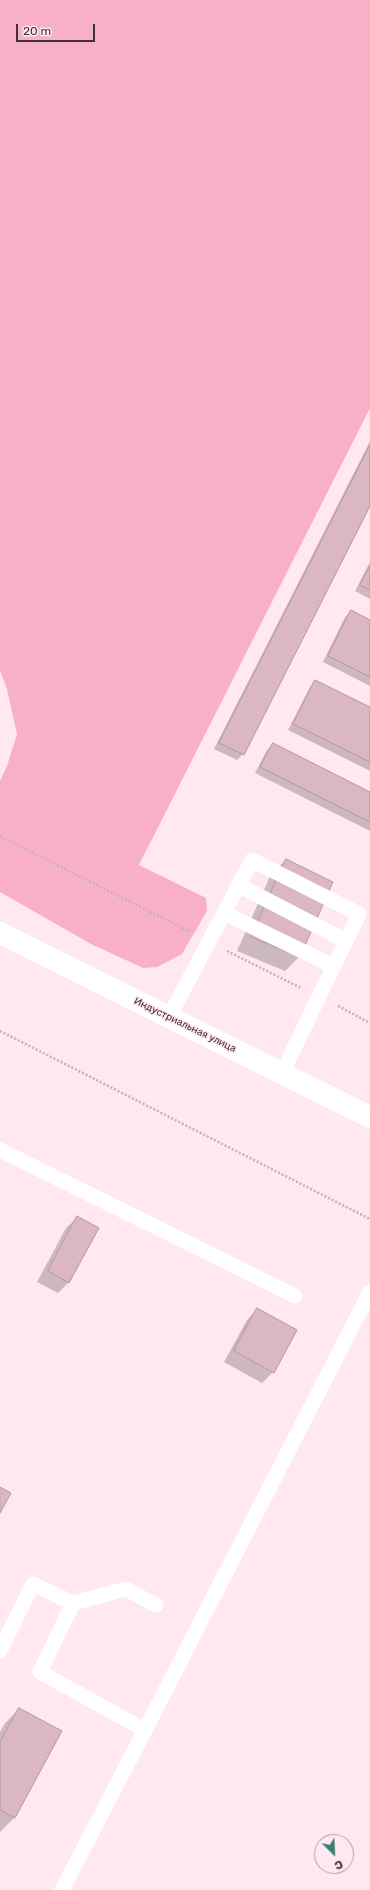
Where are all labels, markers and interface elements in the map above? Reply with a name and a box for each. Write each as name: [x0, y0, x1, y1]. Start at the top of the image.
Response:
scale bar: [18, 16, 97, 42]
text: 20 m: [23, 24, 51, 38]
street label: Индустриальная улица: [132, 995, 238, 1055]
north arrow: [314, 1834, 354, 1874]
text: С: [333, 1857, 345, 1872]

